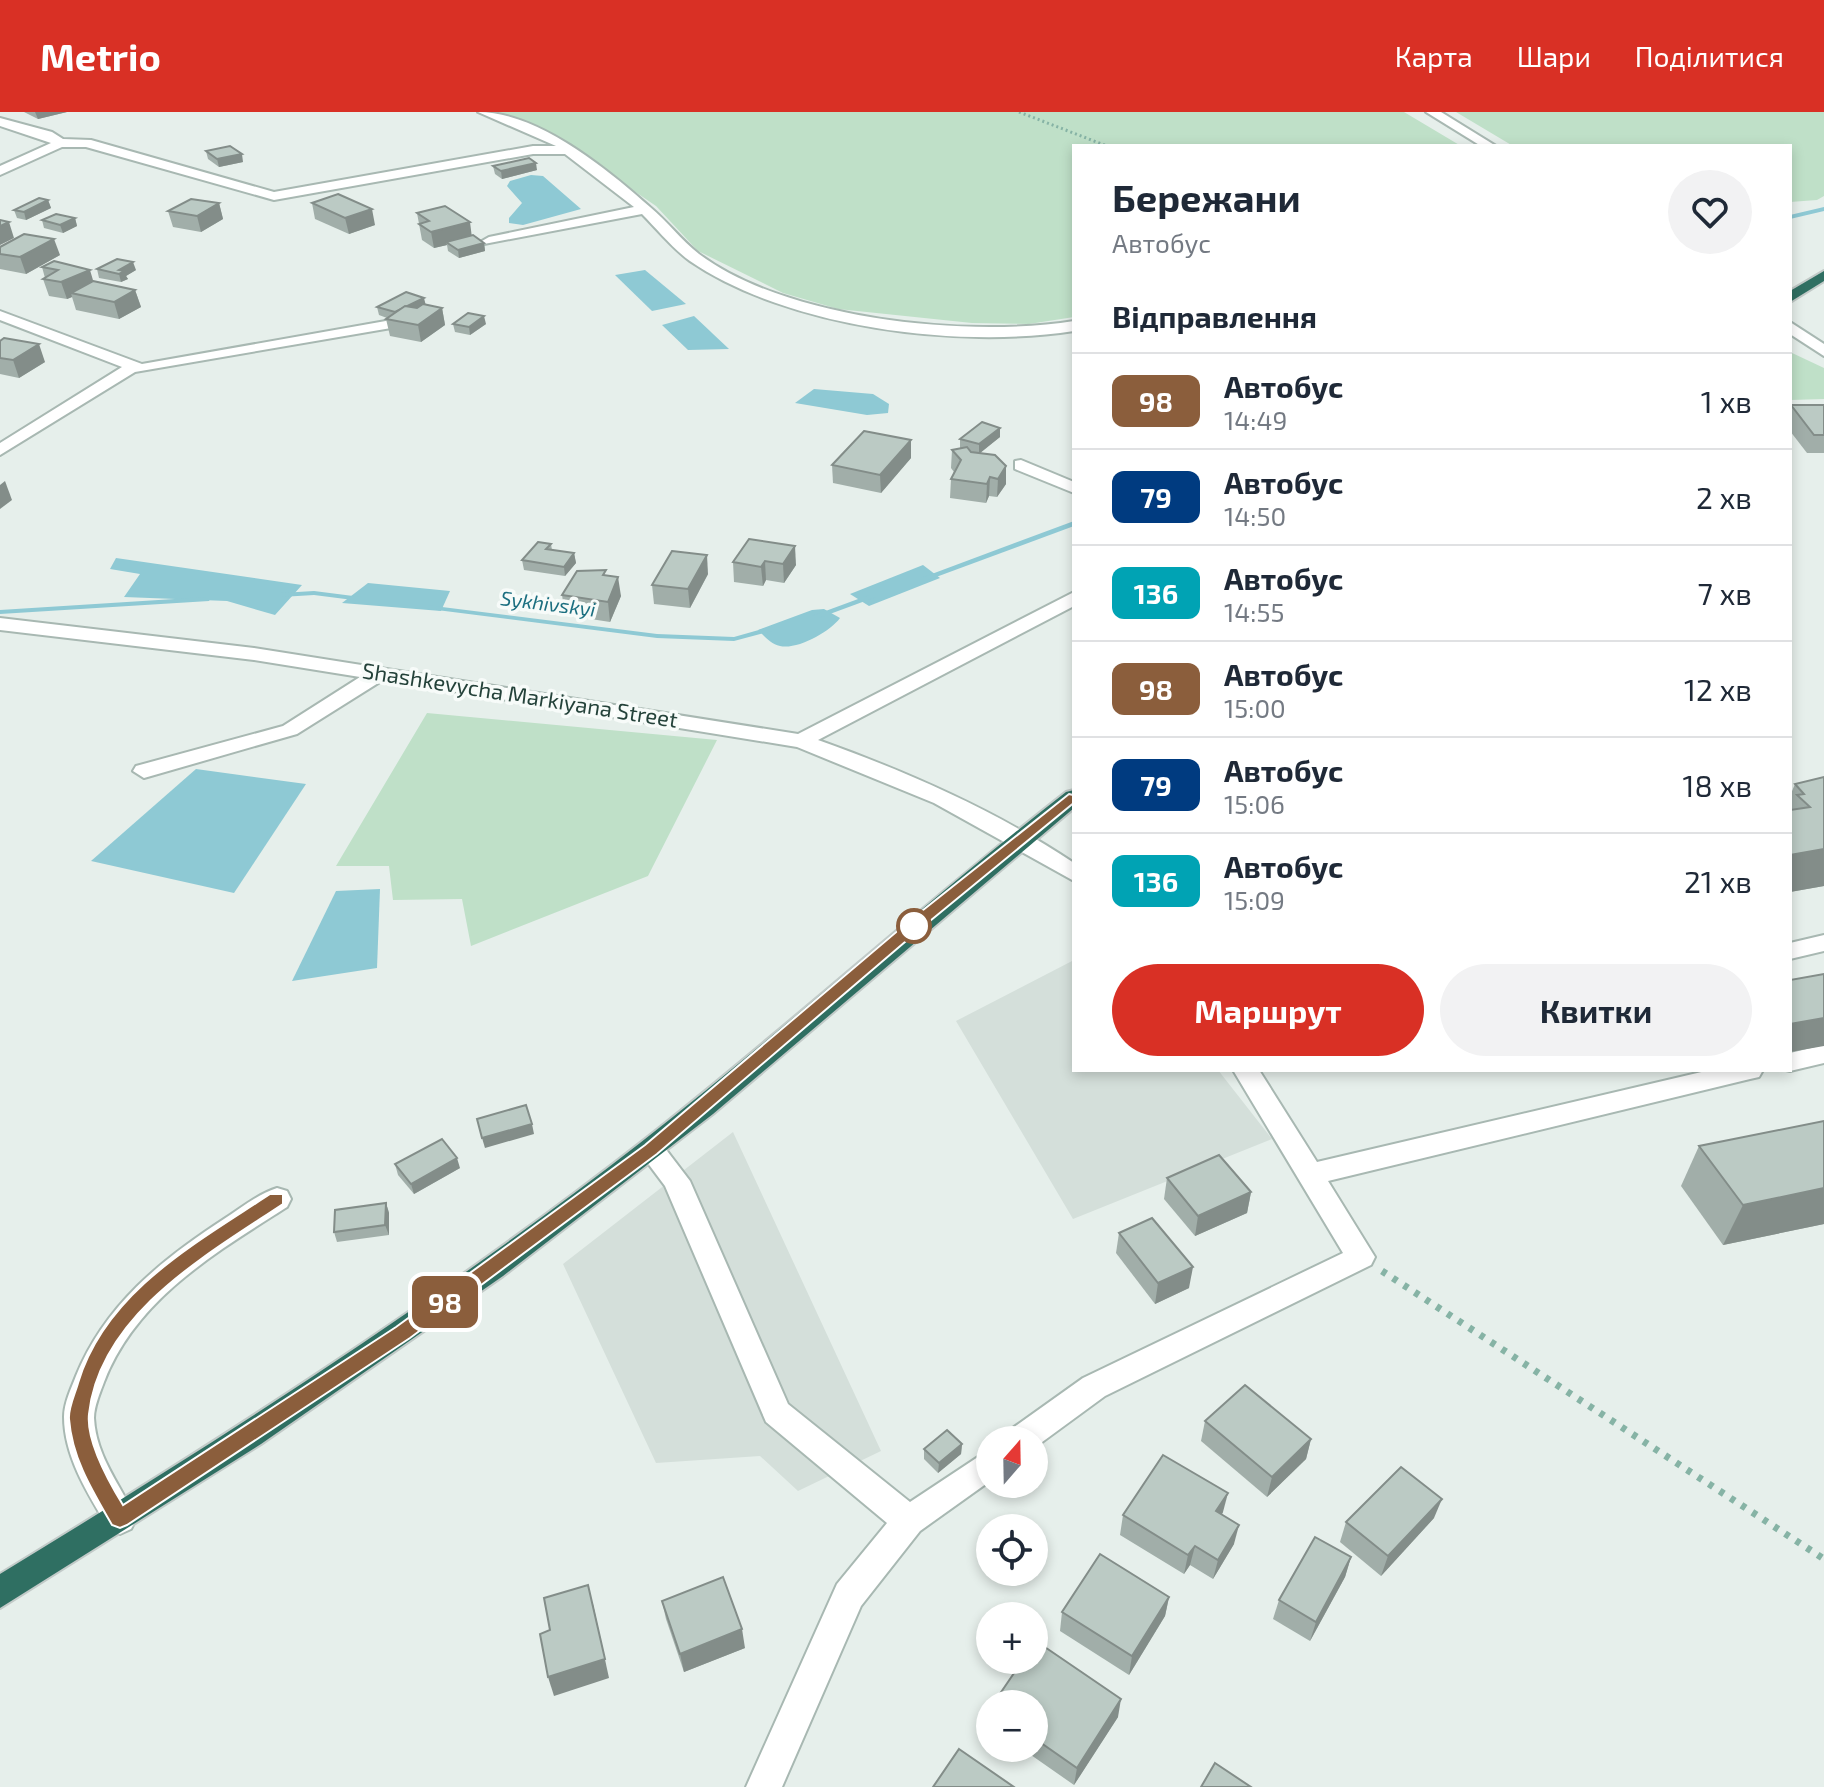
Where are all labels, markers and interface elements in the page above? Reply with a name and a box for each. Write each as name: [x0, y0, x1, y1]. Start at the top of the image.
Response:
text: Metrio: [40, 33, 161, 79]
text: Карта: [1395, 39, 1473, 73]
text: Шари: [1517, 39, 1591, 73]
text: Поділитися: [1635, 39, 1784, 73]
button: heart: [1668, 170, 1752, 254]
text: Бережани: [1112, 174, 1301, 220]
text: Автобус: [1112, 227, 1211, 258]
text: Відправлення: [1112, 298, 1317, 334]
text: Автобус: [1224, 368, 1343, 404]
text: 1 хв: [1701, 383, 1752, 419]
text: 98: [1139, 384, 1173, 418]
text: 14:49: [1224, 404, 1287, 435]
text: Автобус: [1224, 464, 1343, 500]
text: 2 хв: [1696, 479, 1752, 515]
text: 79: [1140, 480, 1172, 514]
text: 14:50: [1224, 500, 1286, 531]
text: Автобус: [1224, 560, 1343, 596]
text: 7 хв: [1697, 575, 1752, 611]
text: 136: [1134, 576, 1178, 610]
water label: Sykhivskyi: [499, 585, 597, 622]
text: 14:55: [1224, 596, 1284, 627]
street label: Shashkevycha Markiyana Street: [361, 656, 680, 732]
text: Автобус: [1224, 656, 1343, 692]
text: 12 хв: [1684, 671, 1752, 707]
text: 98: [1139, 672, 1173, 706]
text: 15:00: [1224, 692, 1286, 723]
text: Автобус: [1224, 752, 1343, 788]
text: 18 хв: [1683, 767, 1752, 803]
text: 79: [1140, 768, 1172, 802]
text: 15:06: [1224, 788, 1285, 819]
text: Автобус: [1224, 848, 1343, 884]
text: 21 хв: [1684, 863, 1752, 899]
text: 136: [1134, 864, 1178, 898]
text: 15:09: [1224, 884, 1285, 915]
unlabelled marker: [897, 909, 931, 943]
button: Маршрут: [1112, 964, 1424, 1056]
button: Квитки: [1440, 964, 1752, 1056]
line badge: 98: [409, 1276, 481, 1328]
text: 98: [428, 1285, 462, 1319]
north arrow: [976, 1426, 1048, 1498]
map controls: [976, 1426, 1048, 1762]
button: locate: [976, 1514, 1048, 1586]
button: +: [976, 1602, 1048, 1674]
button: −: [976, 1690, 1048, 1762]

